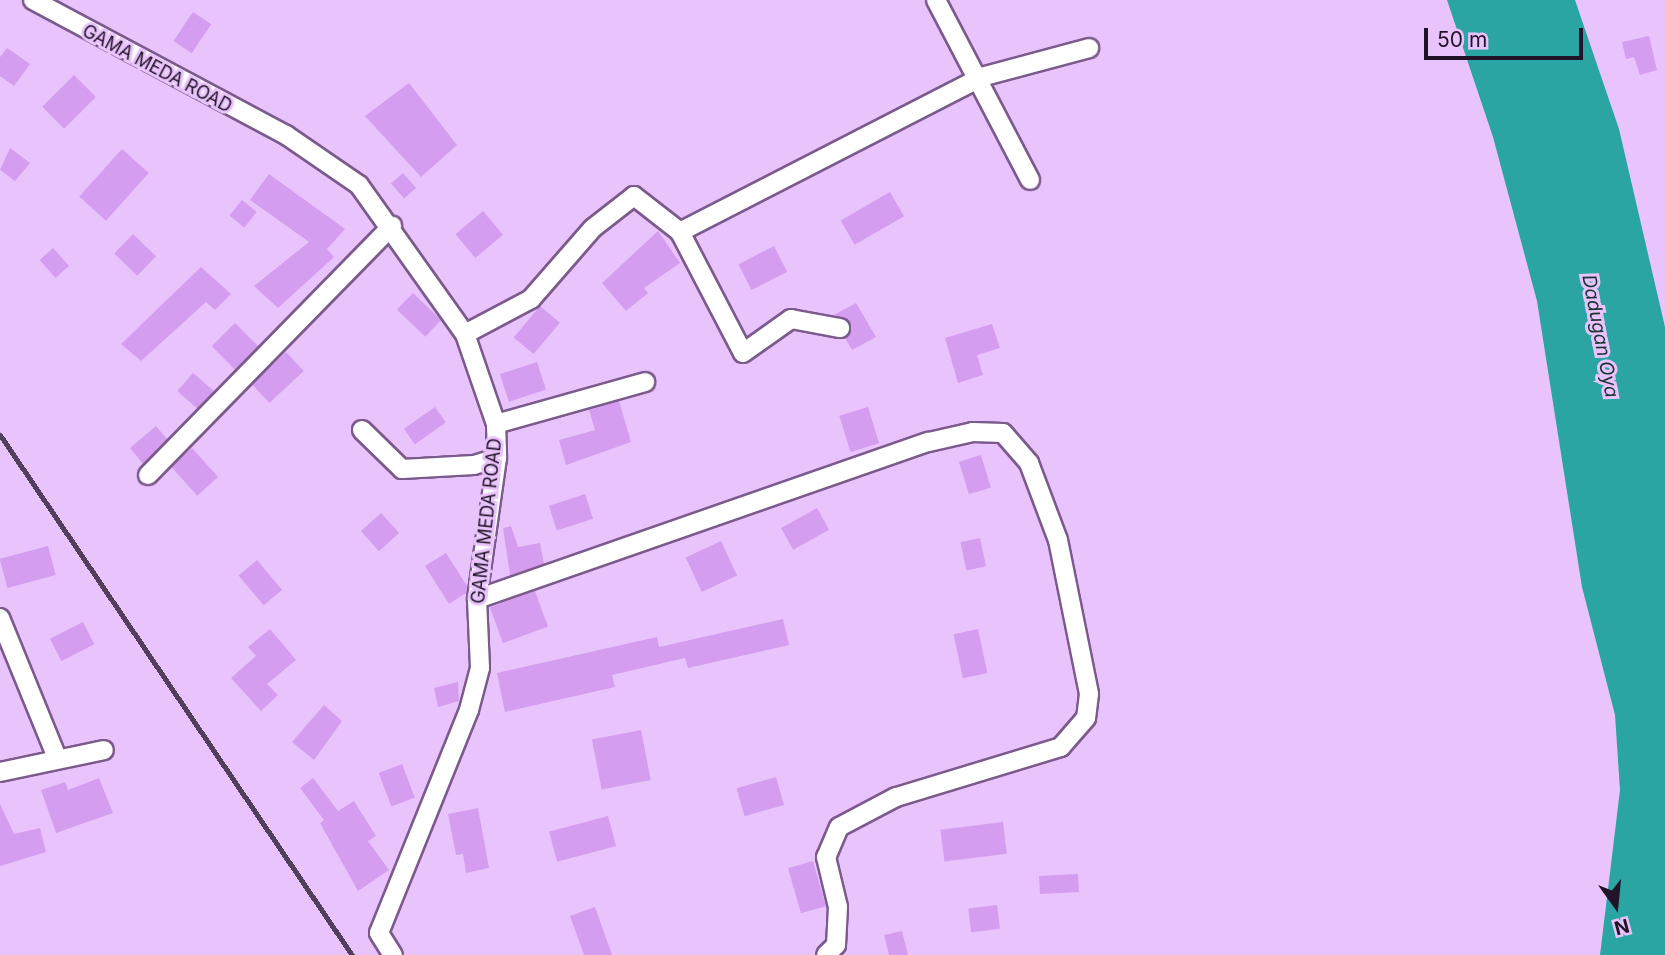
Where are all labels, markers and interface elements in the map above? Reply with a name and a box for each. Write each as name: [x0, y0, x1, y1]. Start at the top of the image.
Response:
scale bar: [1427, 14, 1586, 58]
street label: GAMA MEDA ROAD: [79, 20, 235, 118]
text: 50 m: [1437, 27, 1487, 52]
water label: Dadugan Oya: [1577, 273, 1623, 399]
street label: GAMA MEDA ROAD: [468, 437, 506, 605]
north arrow: [1581, 871, 1651, 941]
text: N: [1612, 914, 1632, 940]

